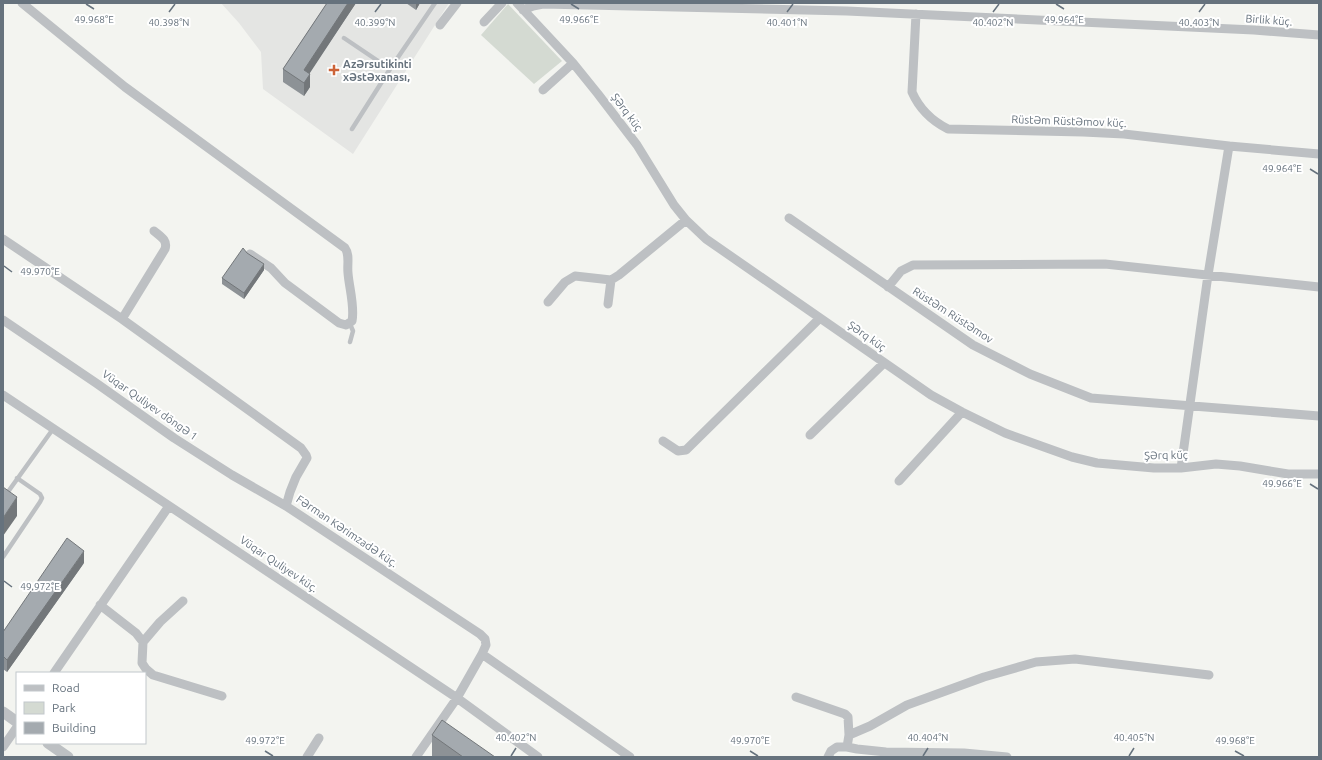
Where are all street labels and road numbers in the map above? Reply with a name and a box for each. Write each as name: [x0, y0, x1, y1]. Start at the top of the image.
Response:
street label: Birlik küç.: [1245, 12, 1293, 28]
street label: Şərq küç: [609, 91, 645, 133]
street label: Rüstəm Rüstəmov küç.: [1011, 113, 1127, 129]
street label: Rüstəm Rüstəmov: [911, 285, 996, 346]
street label: Şərq küç: [846, 319, 888, 353]
street label: Vüqar Quliyev döngə 1: [100, 368, 200, 442]
street label: Şərq küç: [1144, 449, 1188, 461]
street label: Fərman Kərimzadə küç.: [294, 493, 400, 569]
street label: Vüqar Quliyev küç.: [238, 534, 320, 594]

